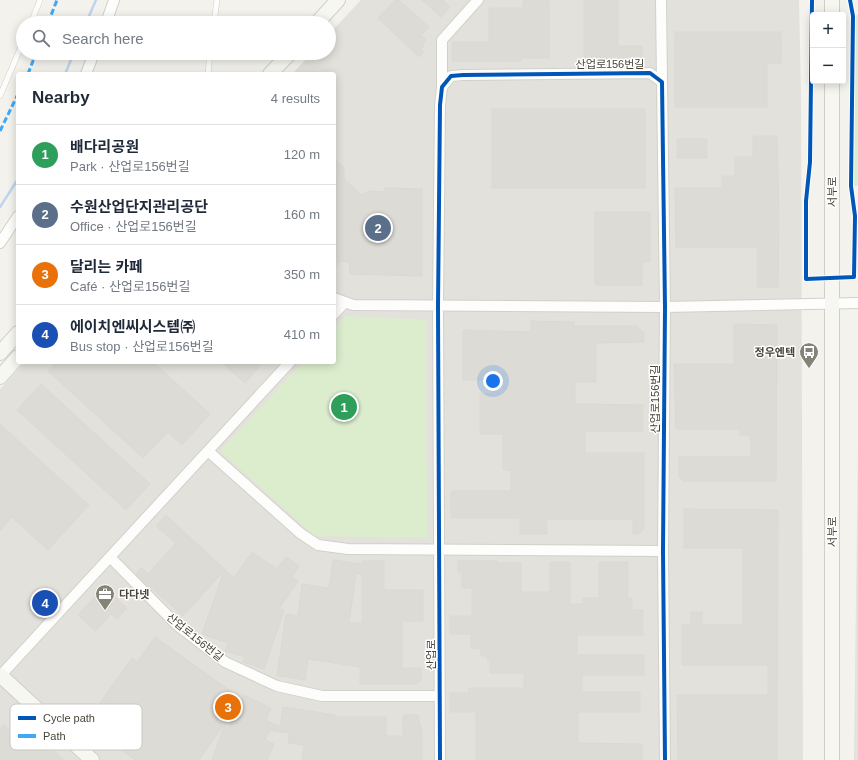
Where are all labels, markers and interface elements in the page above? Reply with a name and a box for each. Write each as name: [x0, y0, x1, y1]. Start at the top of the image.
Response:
map controls: [810, 12, 846, 84]
button: +: [810, 12, 846, 48]
search box: [16, 16, 336, 60]
icon: search: [30, 27, 52, 49]
text: Search here: [62, 30, 144, 47]
button: −: [810, 48, 846, 84]
street label: 산업로156번길: [576, 58, 644, 70]
text: Nearby: [32, 88, 90, 107]
text: 4 results: [271, 91, 320, 106]
text: 배다리공원: [70, 138, 139, 155]
text: 1: [41, 147, 49, 162]
text: 120 m: [284, 147, 320, 162]
text: Park · 산업로156번길: [70, 159, 190, 174]
street label: 서부로: [826, 177, 838, 207]
text: 수원산업단지관리공단: [70, 198, 208, 215]
text: 2: [41, 207, 49, 222]
text: 160 m: [284, 207, 320, 222]
pin: 2: [365, 213, 391, 243]
text: Office · 산업로156번길: [70, 219, 197, 234]
text: 달리는 카페: [70, 258, 143, 275]
text: 3: [41, 267, 49, 282]
text: 350 m: [284, 267, 320, 282]
text: Café · 산업로156번길: [70, 279, 191, 294]
text: 에이치엔씨시스템㈜: [70, 318, 195, 335]
text: 4: [41, 327, 49, 342]
text: 410 m: [284, 327, 320, 342]
text: Bus stop · 산업로156번길: [70, 339, 214, 354]
bus stop icon: 정우엔텍: [798, 341, 820, 369]
place label: 정우엔텍: [755, 346, 795, 358]
street label: 산업로156번길: [649, 365, 661, 433]
your location: [483, 371, 503, 391]
pin: 1: [331, 392, 357, 422]
street label: 서부로: [826, 517, 838, 547]
office icon: 다다넷: [94, 583, 116, 611]
pin: 4: [32, 588, 58, 618]
place label: 다다넷: [119, 588, 149, 600]
street label: 산업로156번길: [164, 611, 226, 663]
street label: 산업로: [425, 640, 437, 670]
pin: 3: [215, 692, 241, 722]
legend: [10, 704, 142, 750]
text: Cycle path: [43, 712, 95, 724]
text: Path: [43, 730, 66, 742]

